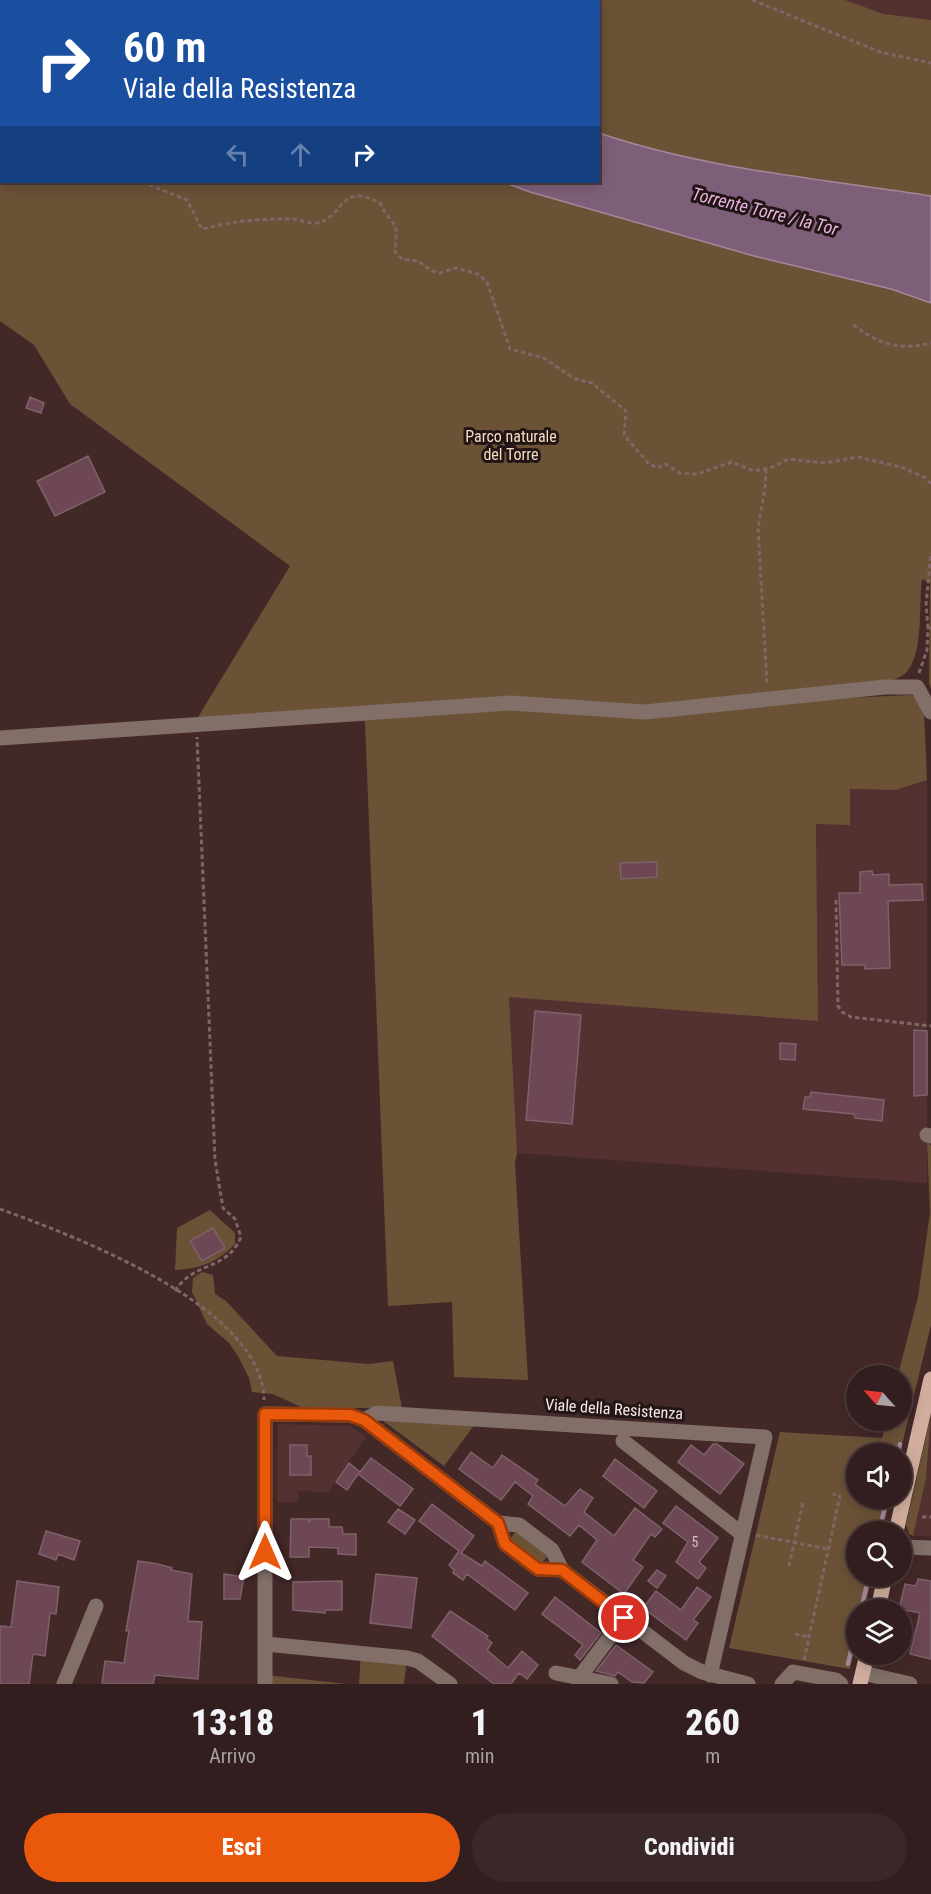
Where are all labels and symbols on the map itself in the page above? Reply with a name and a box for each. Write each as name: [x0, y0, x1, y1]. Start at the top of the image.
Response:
water label: Torrente Torre / la Tor: [690, 183, 841, 239]
park label: Parco naturale del Torre: [465, 427, 557, 464]
north arrow: [846, 1365, 912, 1431]
street label: Viale della Resistenza: [544, 1395, 684, 1423]
position arrow: [233, 1520, 297, 1584]
house number: 5: [692, 1534, 699, 1550]
pin: [598, 1592, 649, 1643]

